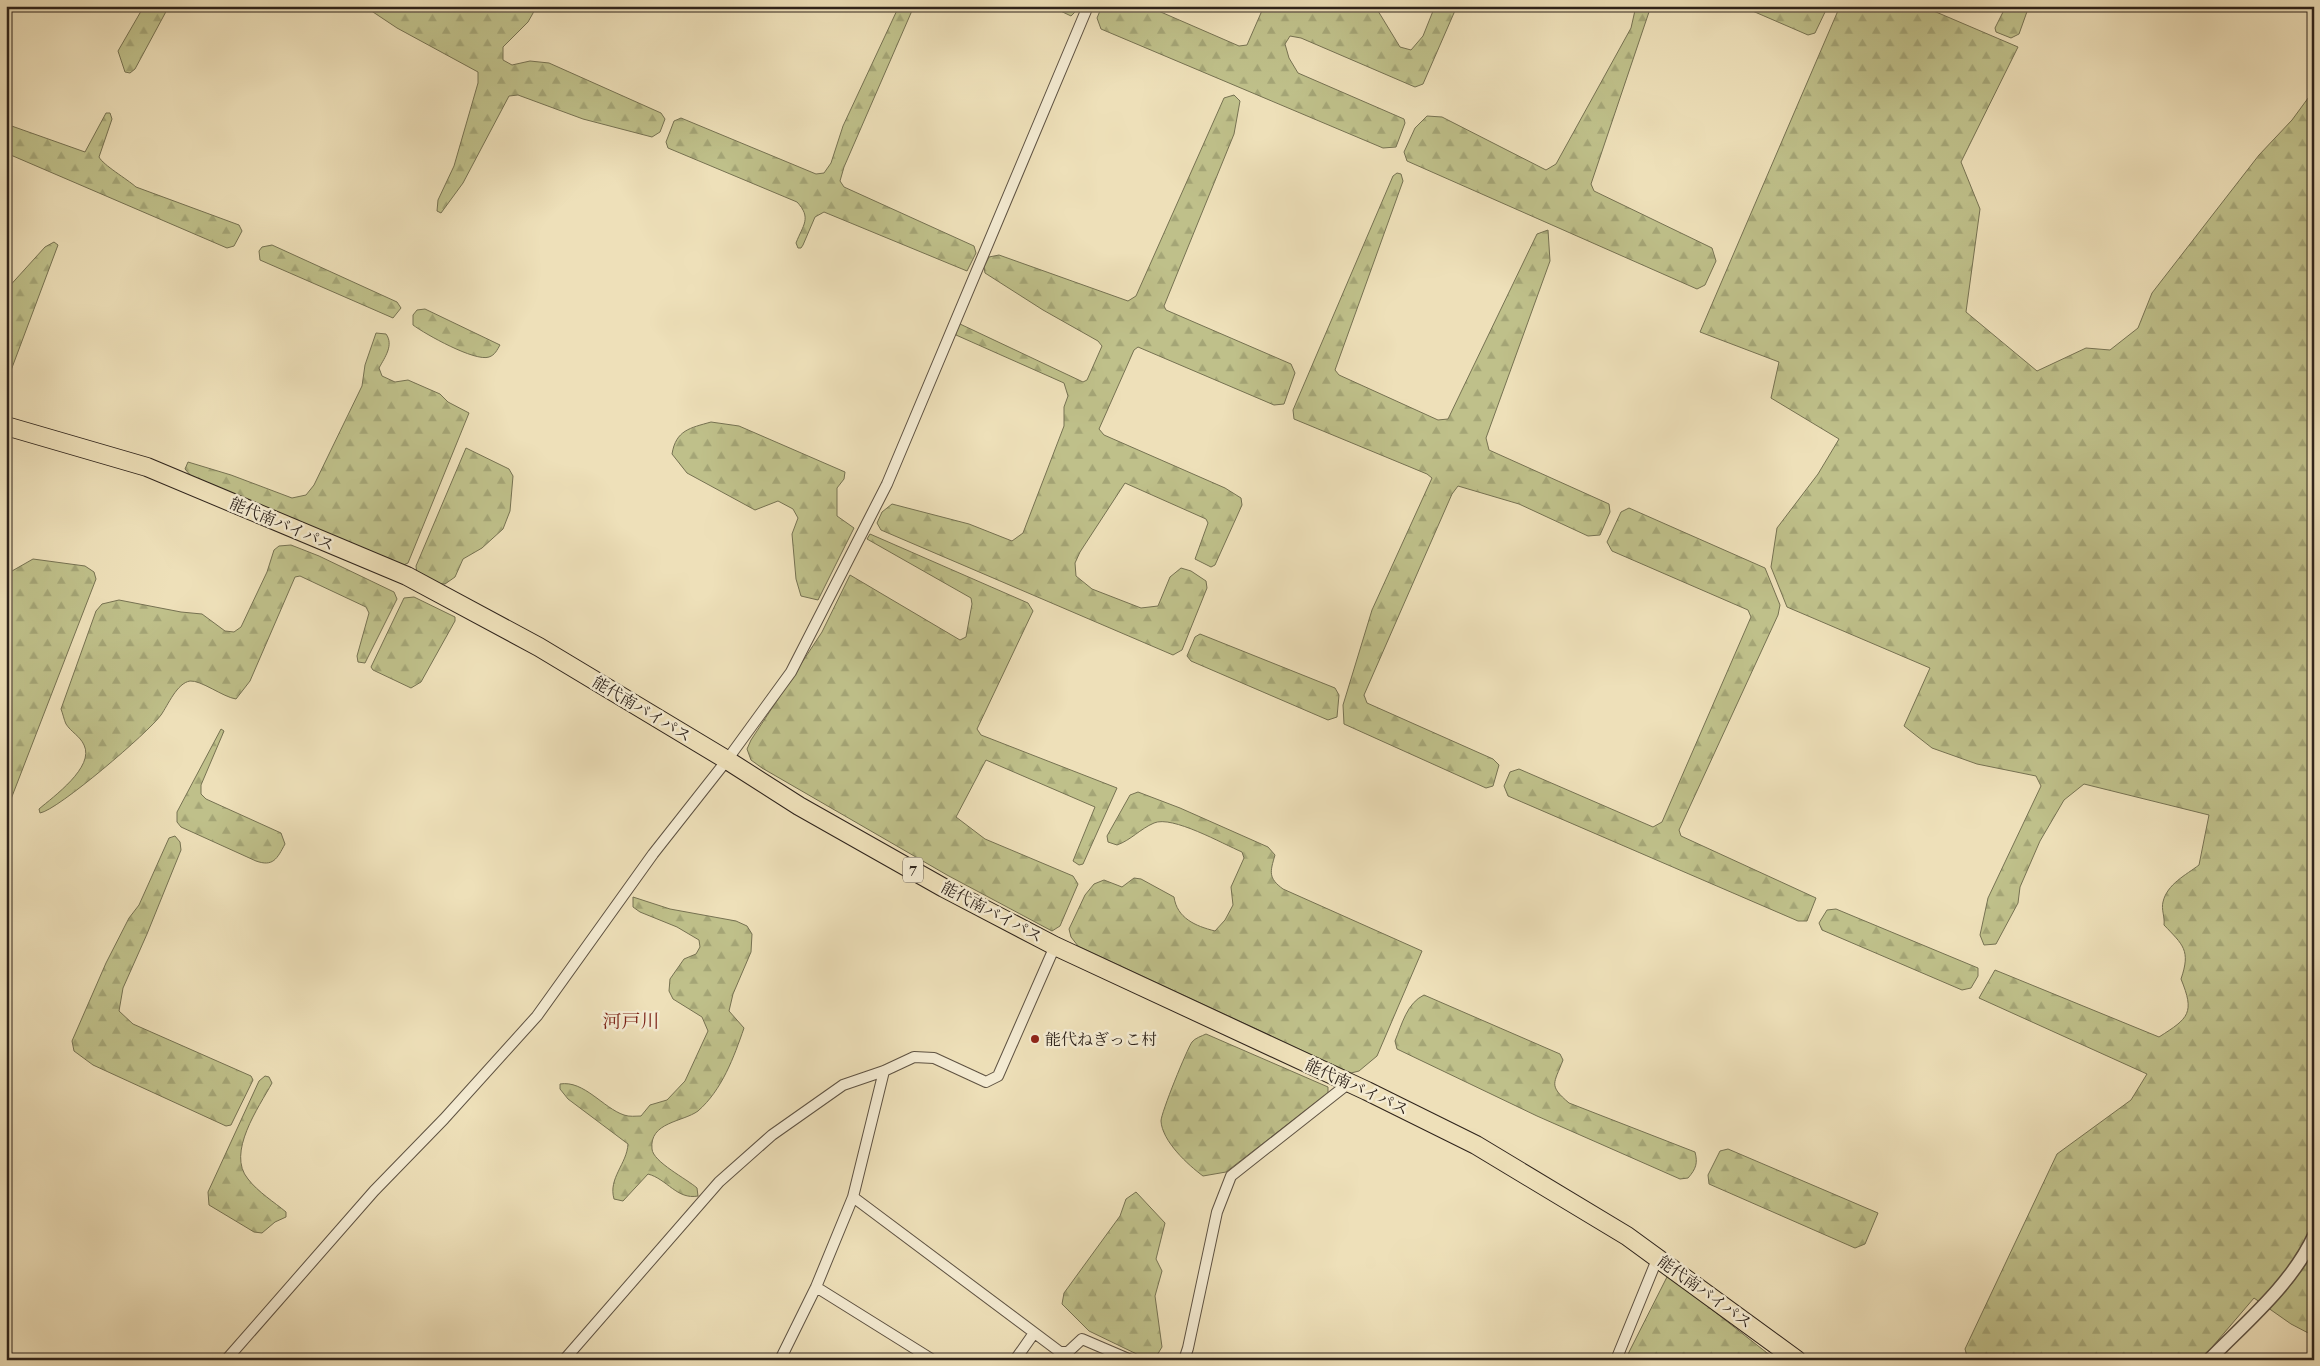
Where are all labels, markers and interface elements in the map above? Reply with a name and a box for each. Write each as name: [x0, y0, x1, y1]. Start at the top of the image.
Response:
street label: 能代南バイパス: [226, 493, 338, 555]
street label: 能代南バイパス: [589, 671, 695, 747]
road number: 7: [903, 858, 923, 882]
street label: 能代南バイパス: [938, 877, 1046, 947]
district label: 河戸川: [602, 1009, 660, 1034]
place label: 能代ねぎっこ村: [1045, 1029, 1157, 1050]
marker: 能代ねぎっこ村: [1029, 1033, 1041, 1045]
street label: 能代南バイパス: [1302, 1054, 1412, 1120]
street label: 能代南バイパス: [1654, 1251, 1756, 1333]

